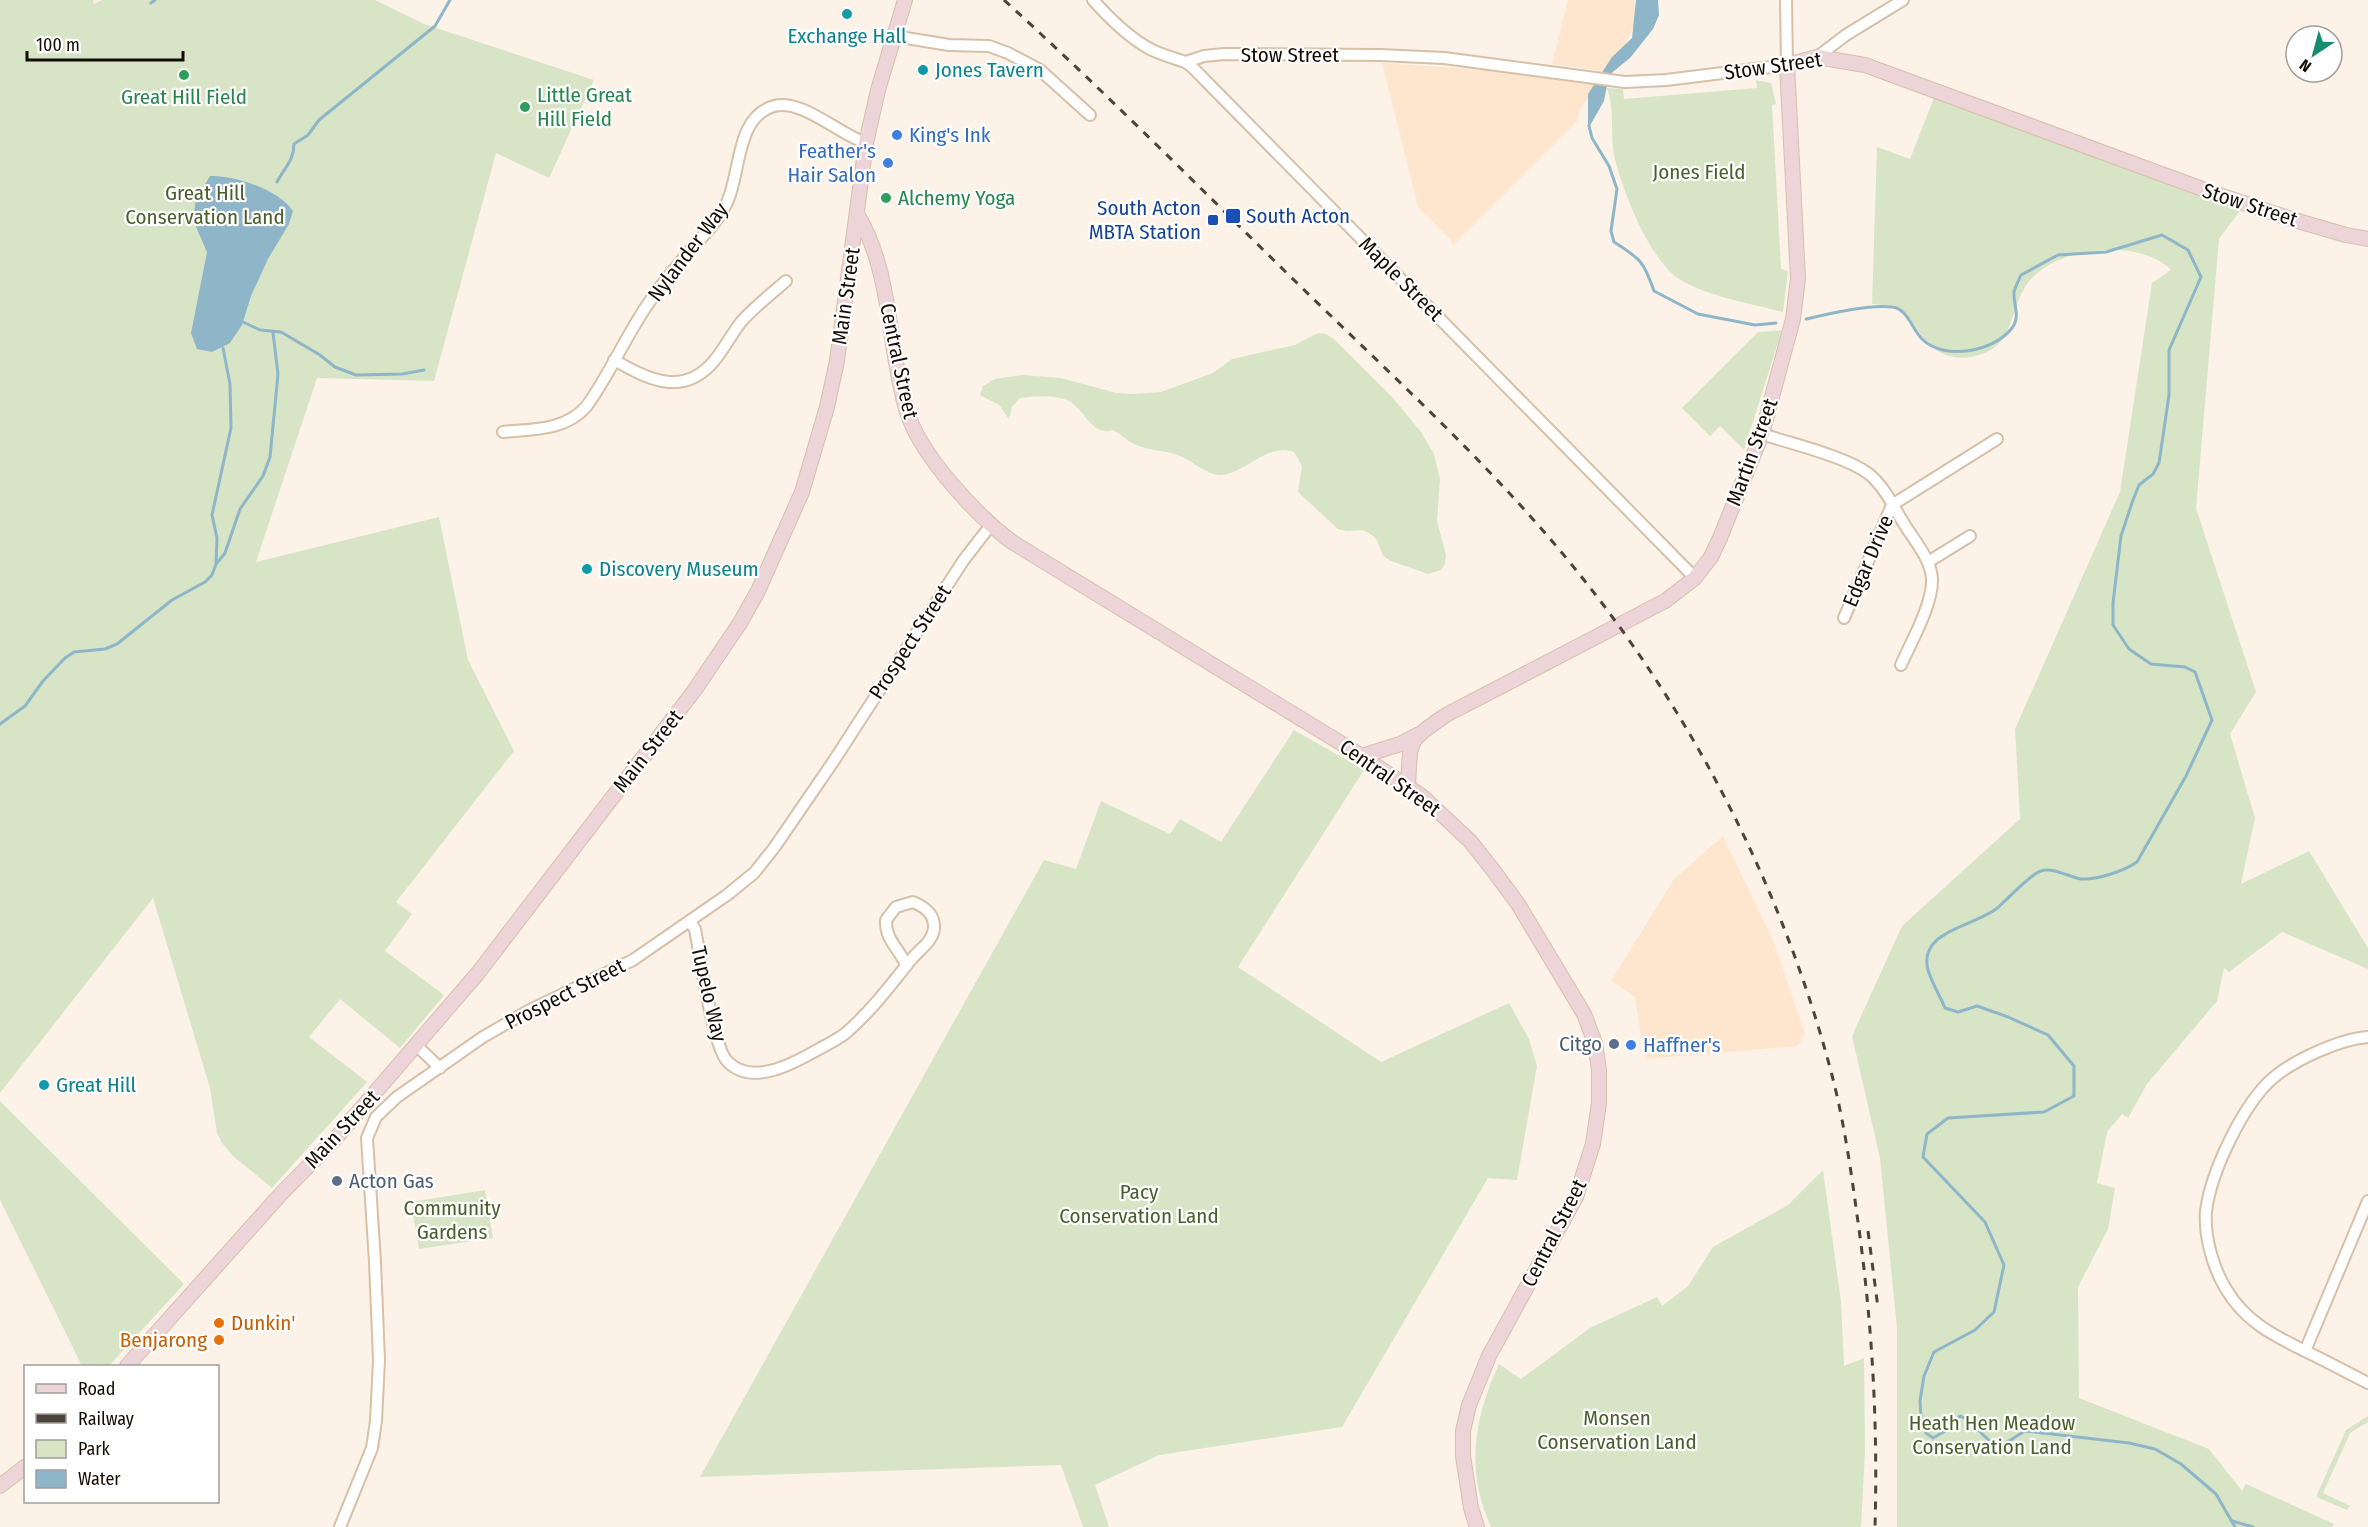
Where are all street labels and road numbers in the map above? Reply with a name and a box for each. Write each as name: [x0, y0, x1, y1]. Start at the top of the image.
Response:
street label: Stow Street: [1241, 42, 1339, 68]
street label: Stow Street: [1722, 46, 1824, 86]
street label: Stow Street: [2199, 177, 2301, 233]
street label: Nylander Way: [642, 197, 734, 307]
street label: Maple Street: [1353, 231, 1449, 327]
street label: Main Street: [826, 245, 866, 346]
street label: Central Street: [874, 301, 924, 421]
street label: Martin Street: [1721, 395, 1783, 509]
street label: Edgar Drive: [1837, 511, 1899, 611]
street label: Prospect Street: [863, 580, 957, 704]
street label: Main Street: [608, 704, 689, 798]
street label: Central Street: [1334, 734, 1446, 822]
street label: Tupelo Way: [685, 944, 733, 1045]
street label: Prospect Street: [501, 953, 630, 1035]
street label: Main Street: [299, 1084, 385, 1174]
street label: Central Street: [1516, 1175, 1592, 1291]

